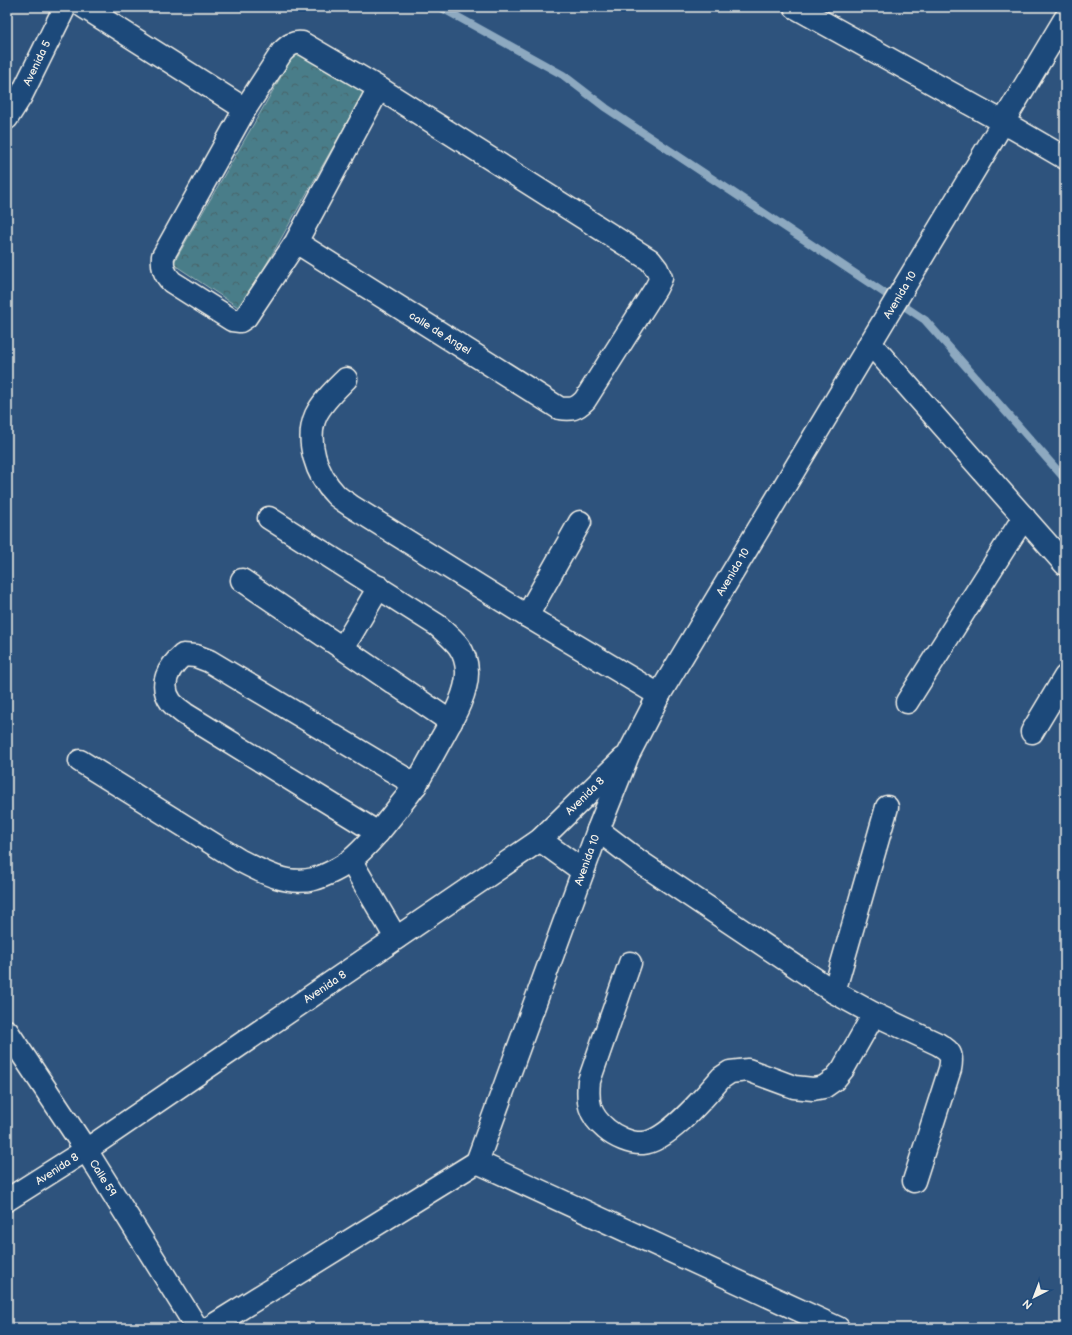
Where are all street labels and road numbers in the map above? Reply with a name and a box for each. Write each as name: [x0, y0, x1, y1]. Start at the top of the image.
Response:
street label: Avenida 5: [20, 38, 54, 88]
street label: Avenida 10: [881, 268, 920, 321]
street label: calle de Angel: [407, 309, 473, 357]
street label: Avenida 10: [714, 545, 753, 598]
street label: Avenida 8: [563, 774, 607, 818]
street label: Avenida 10: [572, 832, 602, 887]
street label: Avenida 8: [301, 968, 349, 1006]
street label: Avenida 8: [33, 1150, 81, 1188]
street label: Calle 59: [87, 1157, 119, 1199]

